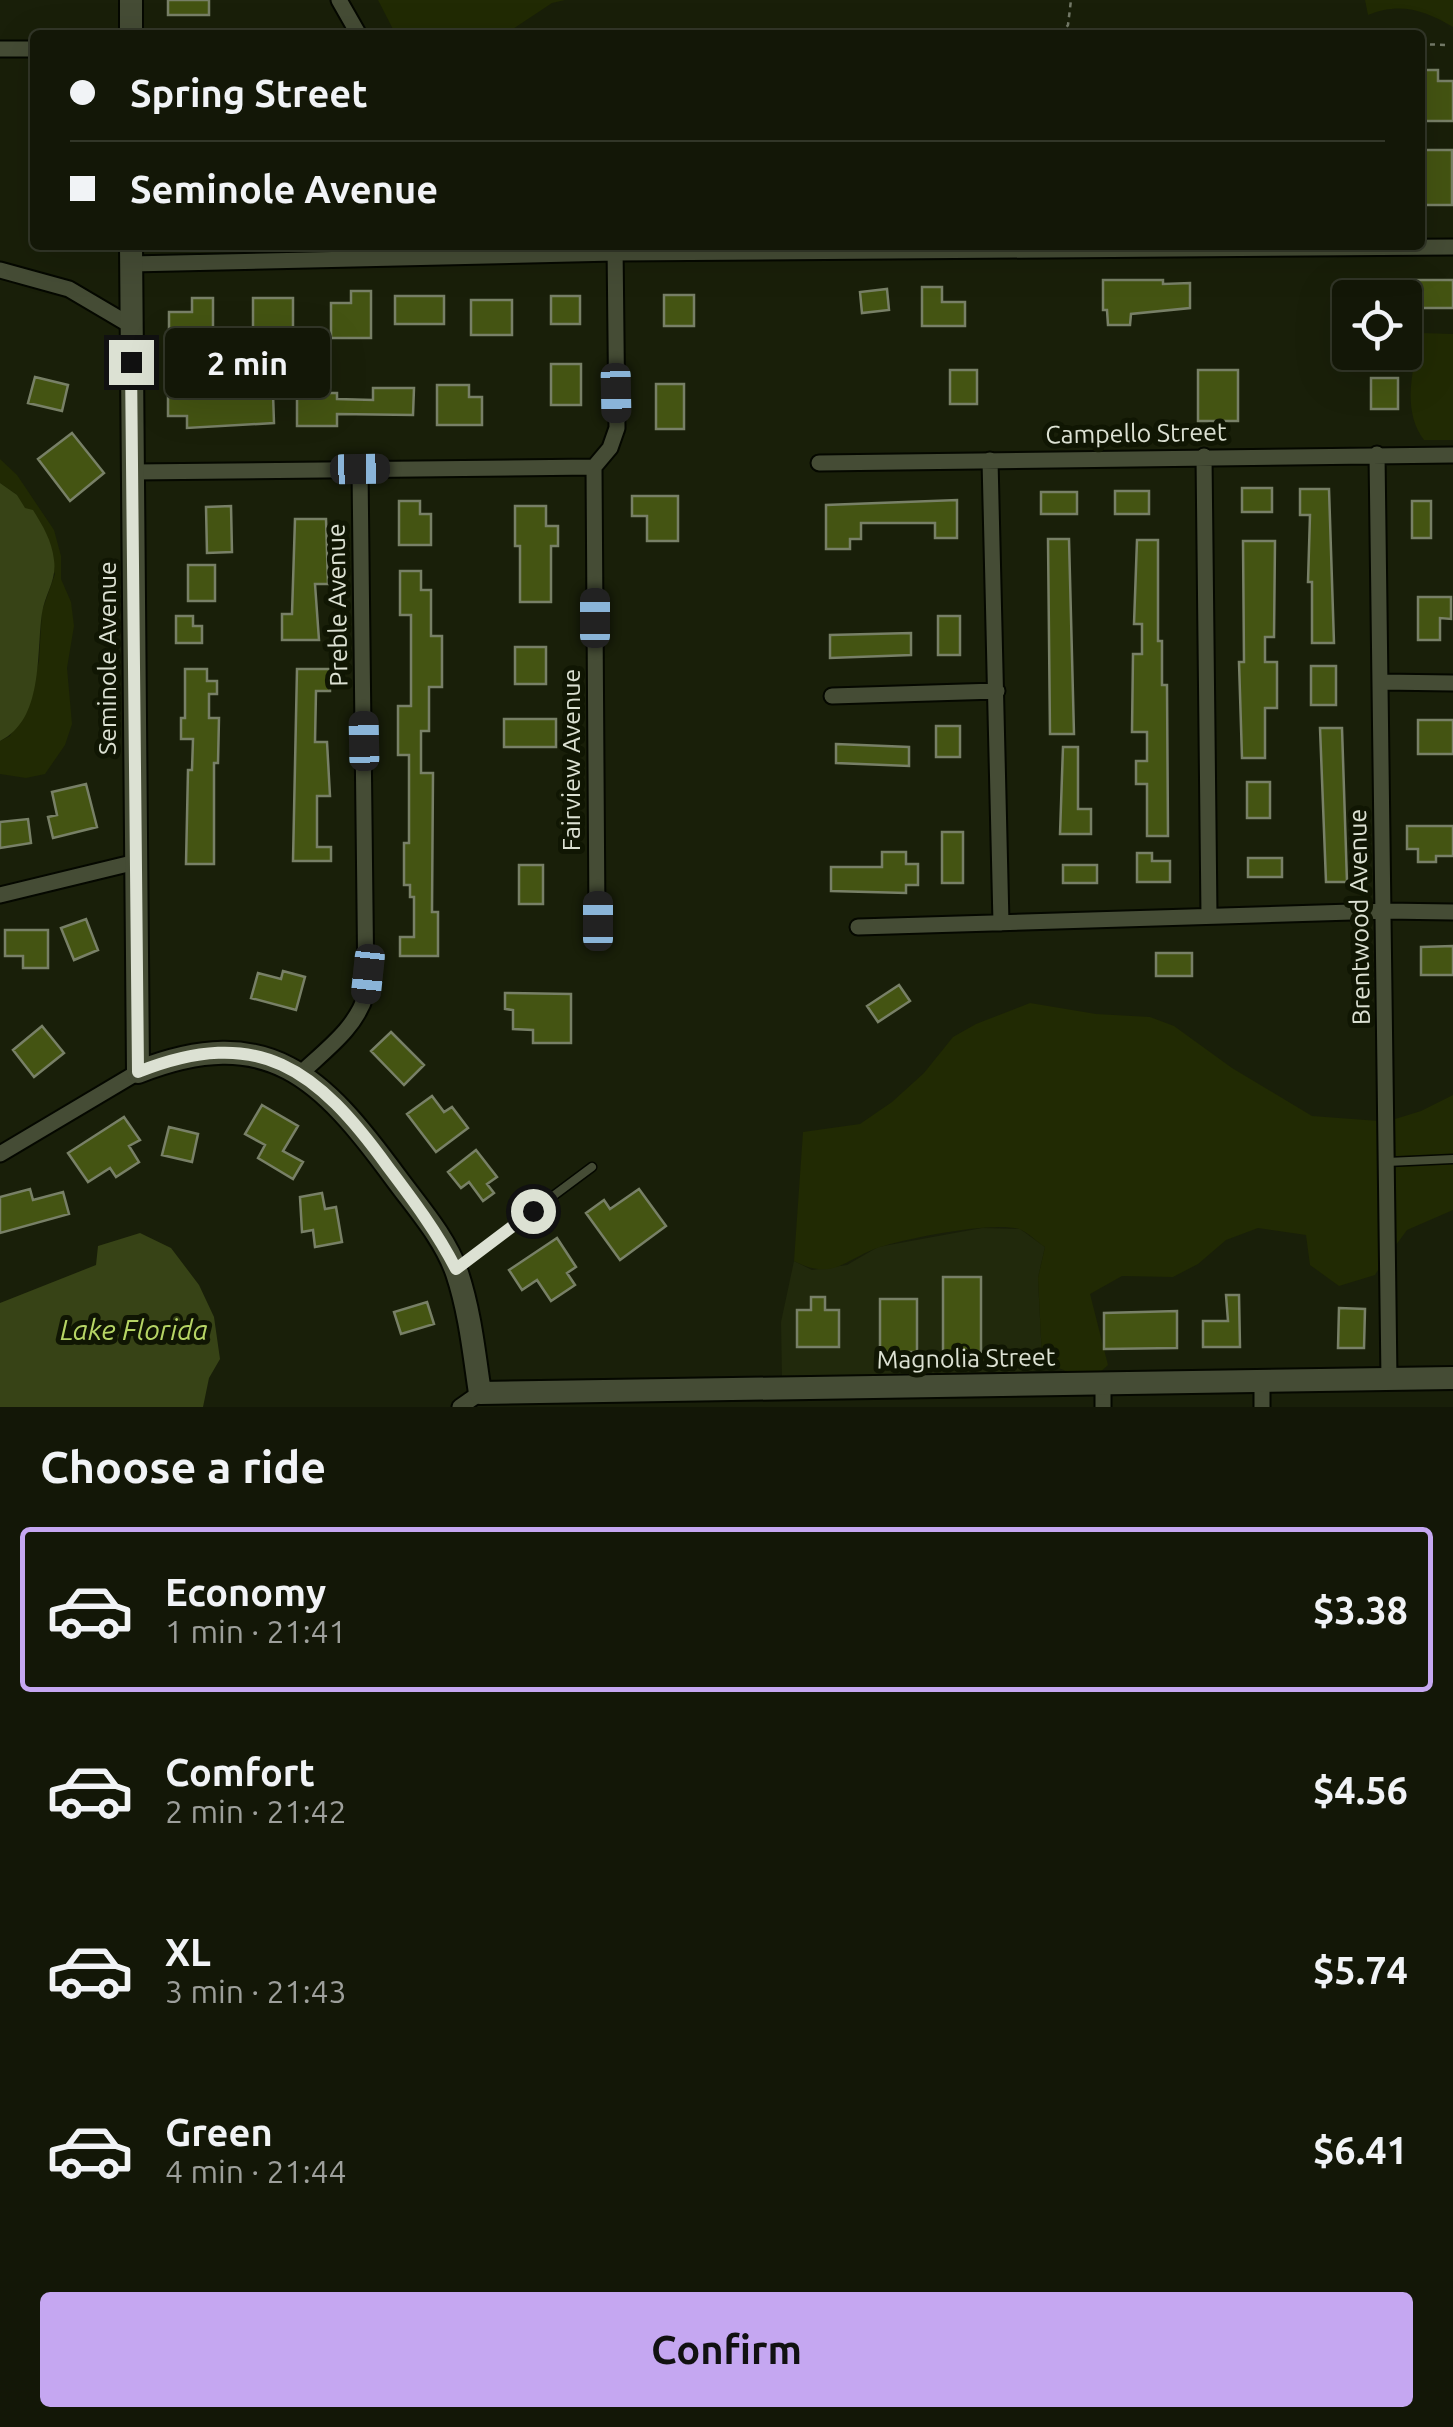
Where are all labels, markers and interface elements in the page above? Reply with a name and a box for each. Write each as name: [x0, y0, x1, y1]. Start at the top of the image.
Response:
text: Spring Street: [130, 72, 368, 114]
text: Seminole Avenue: [130, 168, 438, 210]
map controls: [1332, 280, 1422, 370]
button: locate: [1332, 280, 1422, 370]
callout: 2 min: [166, 327, 331, 397]
route end: [109, 340, 154, 385]
text: 2 min: [207, 345, 288, 381]
car: [600, 363, 632, 423]
street label: Campello Street: [1045, 417, 1227, 449]
car: [330, 453, 390, 485]
street label: Preble Avenue: [322, 523, 352, 687]
street label: Seminole Avenue: [93, 561, 121, 755]
car: [580, 588, 610, 648]
street label: Fairview Avenue: [557, 669, 585, 851]
car: [348, 711, 380, 771]
street label: Brentwood Avenue: [1343, 809, 1375, 1025]
car: [583, 891, 613, 951]
car: [350, 943, 386, 1005]
route start: [511, 1189, 556, 1234]
water label: Lake Florida: [60, 1314, 208, 1345]
street label: Magnolia Street: [876, 1342, 1056, 1374]
text: Choose a ride: [40, 1441, 326, 1492]
icon: car: [45, 1565, 135, 1655]
text: Economy: [165, 1571, 326, 1613]
text: $3.38: [1313, 1589, 1408, 1631]
text: 1 min · 21:41: [165, 1613, 347, 1649]
icon: car: [45, 1745, 135, 1835]
text: Comfort: [165, 1751, 315, 1793]
text: $4.56: [1313, 1769, 1408, 1811]
text: 2 min · 21:42: [165, 1793, 347, 1829]
icon: car: [45, 1925, 135, 2015]
text: XL: [165, 1931, 211, 1973]
text: $5.74: [1313, 1949, 1408, 1991]
text: 3 min · 21:43: [165, 1973, 347, 2009]
icon: car: [45, 2105, 135, 2195]
text: Green: [165, 2111, 273, 2153]
text: $6.41: [1313, 2129, 1408, 2171]
text: 4 min · 21:44: [165, 2153, 347, 2189]
button: Confirm: [40, 2292, 1413, 2407]

